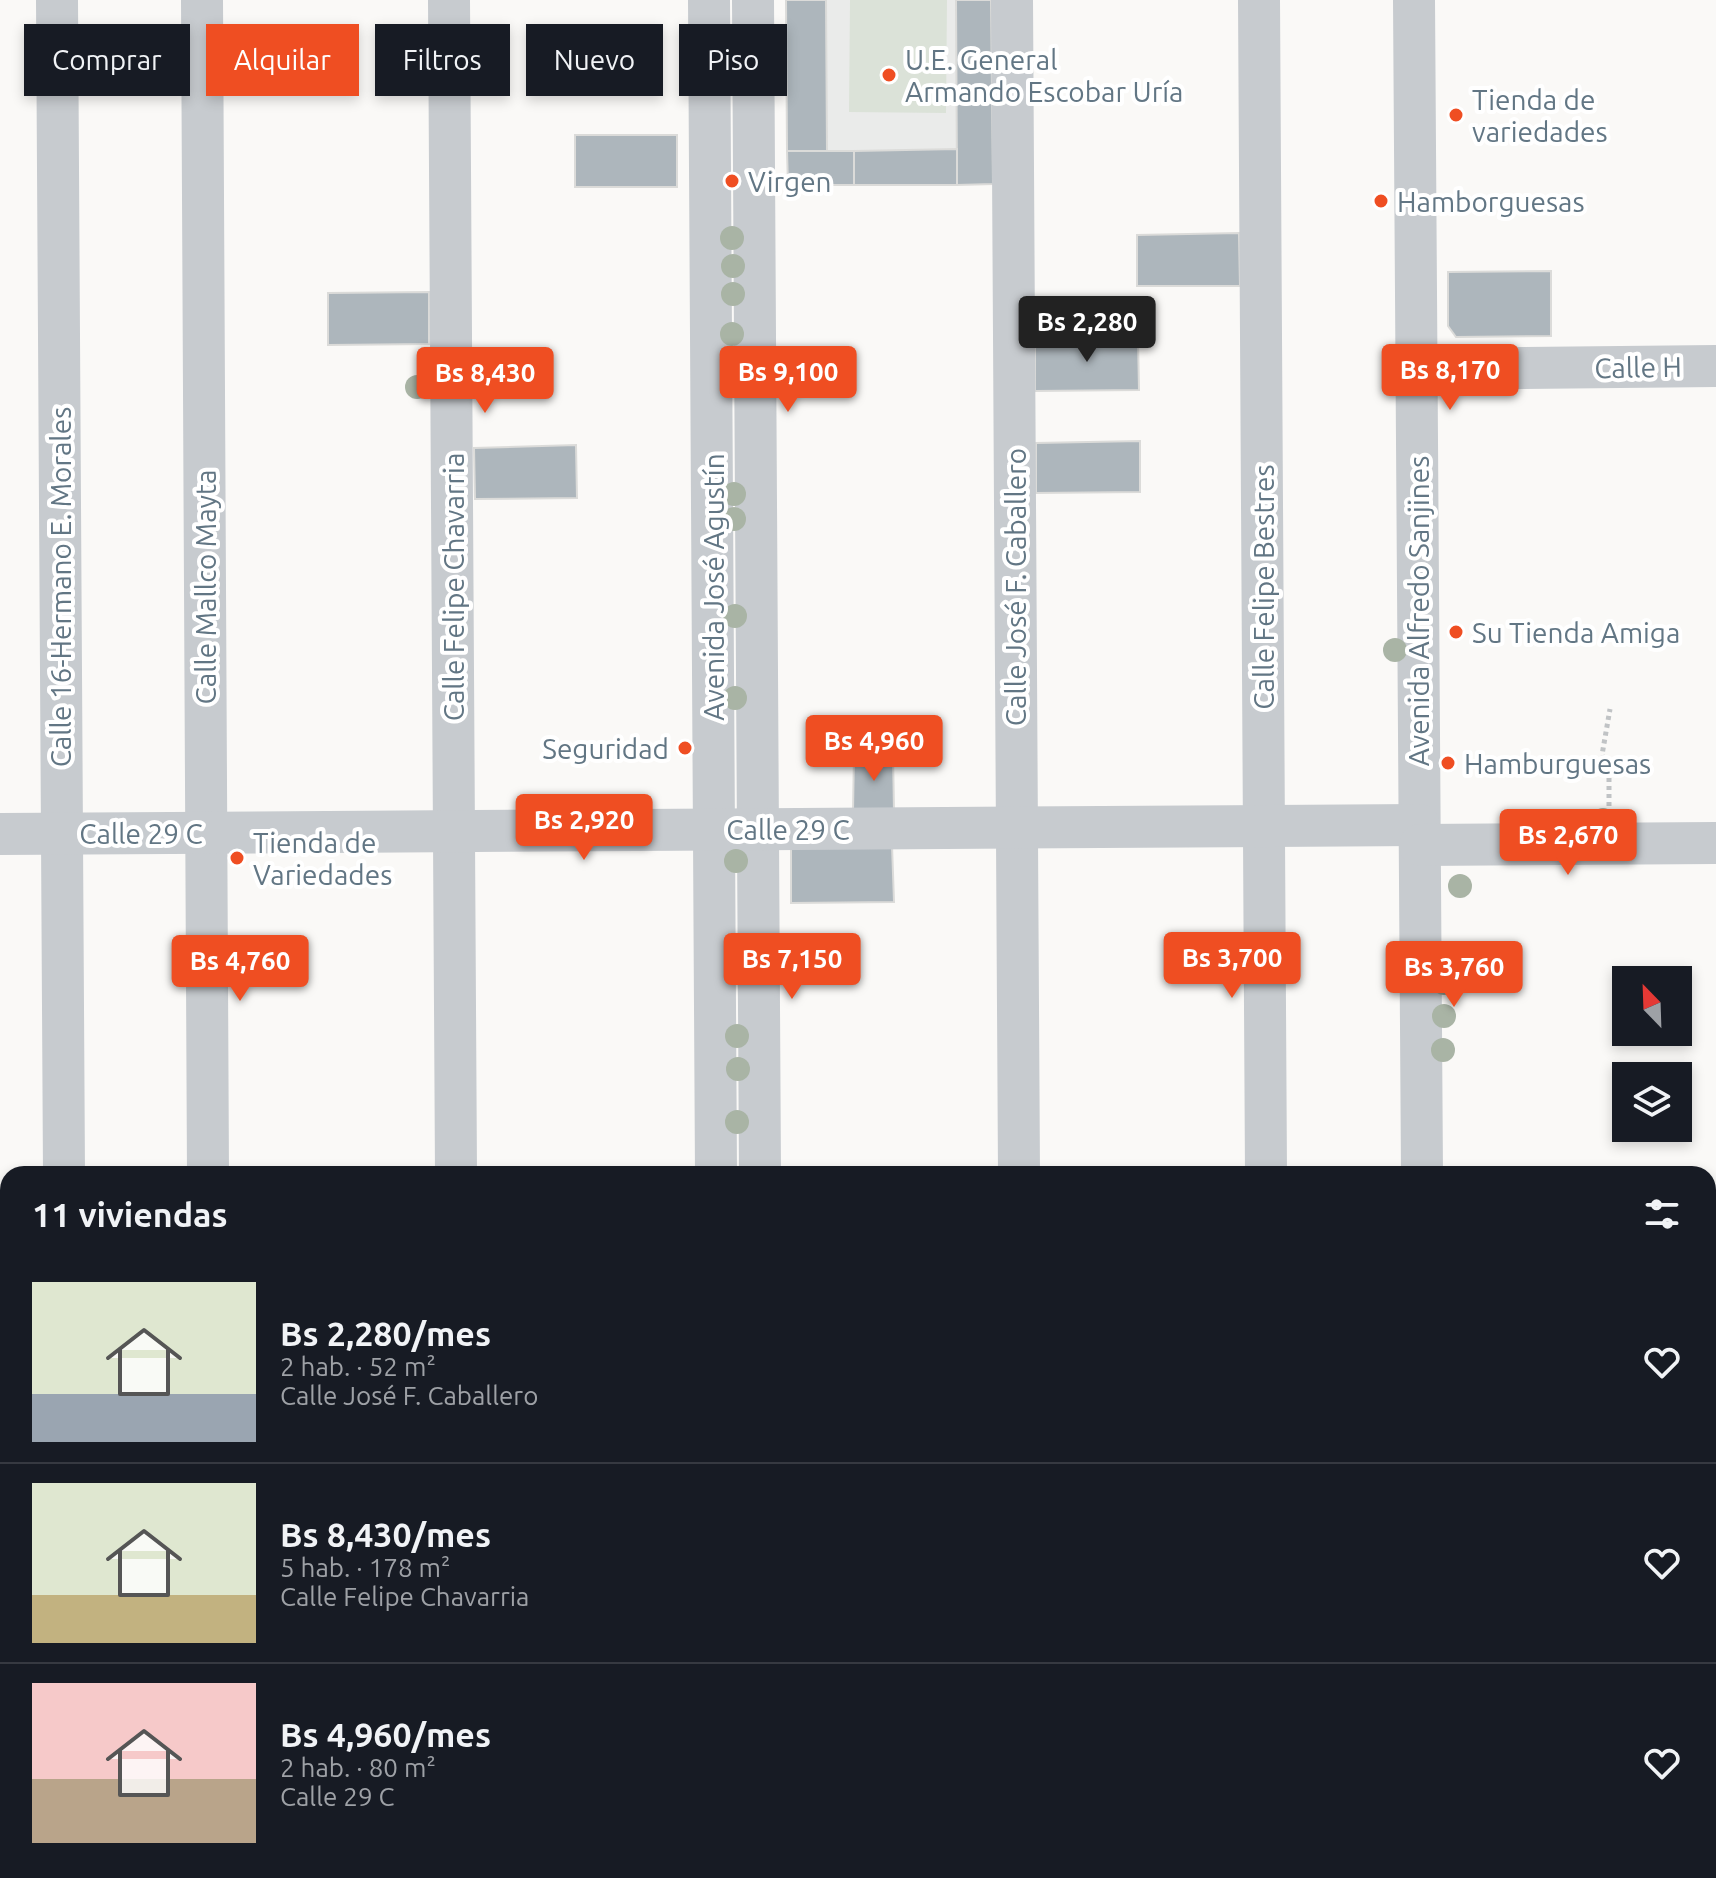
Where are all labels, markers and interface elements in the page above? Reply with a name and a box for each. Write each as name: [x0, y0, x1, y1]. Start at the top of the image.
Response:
chip: Comprar: [24, 24, 190, 96]
chip: Alquilar: [206, 24, 359, 96]
chip: Filtros: [375, 24, 510, 96]
chip: Nuevo: [526, 24, 663, 96]
chip: Piso: [679, 24, 787, 96]
place label: U.E. General Armando Escobar Uría: [905, 44, 1183, 107]
marker: U.E. General Armando Escobar Uría: [880, 66, 898, 84]
place label: Tienda de variedades: [1472, 84, 1608, 147]
marker: Tienda de variedades: [1447, 106, 1465, 124]
place label: Virgen: [748, 166, 832, 197]
marker: Virgen: [723, 172, 741, 190]
place label: Hamborguesas: [1397, 186, 1585, 217]
marker: Hamborguesas: [1372, 192, 1390, 210]
pin: Bs 2,280: [1004, 296, 1170, 364]
text: Bs 2,280: [1037, 307, 1137, 336]
pin: Bs 8,170: [1367, 344, 1533, 412]
pin: Bs 9,100: [705, 346, 871, 414]
pin: Bs 8,430: [402, 347, 568, 415]
street label: Calle H: [1594, 351, 1682, 383]
text: Bs 8,170: [1400, 355, 1500, 384]
text: Bs 9,100: [738, 357, 838, 386]
text: Bs 8,430: [435, 358, 535, 387]
street label: Calle 16-Hermano E. Morales: [45, 407, 76, 767]
street label: Calle José F. Caballero: [1000, 448, 1031, 726]
street label: Calle Felipe Chavarria: [438, 453, 469, 721]
street label: Avenida José Agustín: [698, 453, 729, 721]
street label: Avenida Alfredo Sanjines: [1403, 456, 1434, 766]
street label: Calle Felipe Bestres: [1248, 464, 1279, 710]
street label: Calle Mallco Mayta: [190, 470, 221, 704]
place label: Su Tienda Amiga: [1472, 617, 1680, 648]
marker: Su Tienda Amiga: [1447, 623, 1465, 641]
pin: Bs 4,960: [791, 715, 957, 783]
text: Bs 4,960: [824, 726, 924, 755]
place label: Seguridad: [542, 733, 669, 764]
marker: Seguridad: [676, 739, 694, 757]
place label: Hamburguesas: [1464, 748, 1651, 779]
marker: Hamburguesas: [1439, 754, 1457, 772]
pin: Bs 2,920: [501, 794, 667, 862]
text: Bs 2,920: [534, 805, 634, 834]
pin: Bs 2,670: [1485, 809, 1651, 877]
street label: Calle 29 C: [726, 814, 850, 845]
street label: Calle 29 C: [79, 818, 203, 849]
text: Bs 2,670: [1518, 820, 1618, 849]
place label: Tienda de Variedades: [253, 827, 392, 890]
marker: Tienda de Variedades: [228, 849, 246, 867]
pin: Bs 3,700: [1149, 932, 1315, 1000]
pin: Bs 7,150: [709, 933, 875, 1001]
pin: Bs 4,760: [157, 935, 323, 1003]
pin: Bs 3,760: [1371, 941, 1537, 1009]
text: Bs 3,700: [1182, 943, 1282, 972]
text: Bs 7,150: [742, 944, 842, 973]
text: Bs 4,760: [190, 946, 290, 975]
text: Bs 3,760: [1404, 952, 1504, 981]
north arrow: [1612, 966, 1692, 1046]
map controls: [1612, 966, 1692, 1142]
button: layers: [1612, 1062, 1692, 1142]
icon: filters: [1640, 1192, 1684, 1236]
text: 11 viviendas: [32, 1195, 228, 1233]
icon: home: [96, 1314, 192, 1410]
text: Bs 2,280/mes: [280, 1314, 491, 1352]
icon: heart: [1640, 1340, 1684, 1384]
text: 2 hab. · 52 m²: [280, 1352, 436, 1381]
text: Calle José F. Caballero: [280, 1381, 538, 1410]
icon: home: [96, 1515, 192, 1611]
text: Bs 8,430/mes: [280, 1515, 491, 1553]
icon: heart: [1640, 1541, 1684, 1585]
text: 5 hab. · 178 m²: [280, 1553, 450, 1582]
text: Calle Felipe Chavarria: [280, 1582, 529, 1611]
icon: home: [96, 1715, 192, 1811]
text: Bs 4,960/mes: [280, 1715, 491, 1753]
icon: heart: [1640, 1741, 1684, 1785]
text: 2 hab. · 80 m²: [280, 1753, 436, 1782]
text: Calle 29 C: [280, 1782, 394, 1811]

